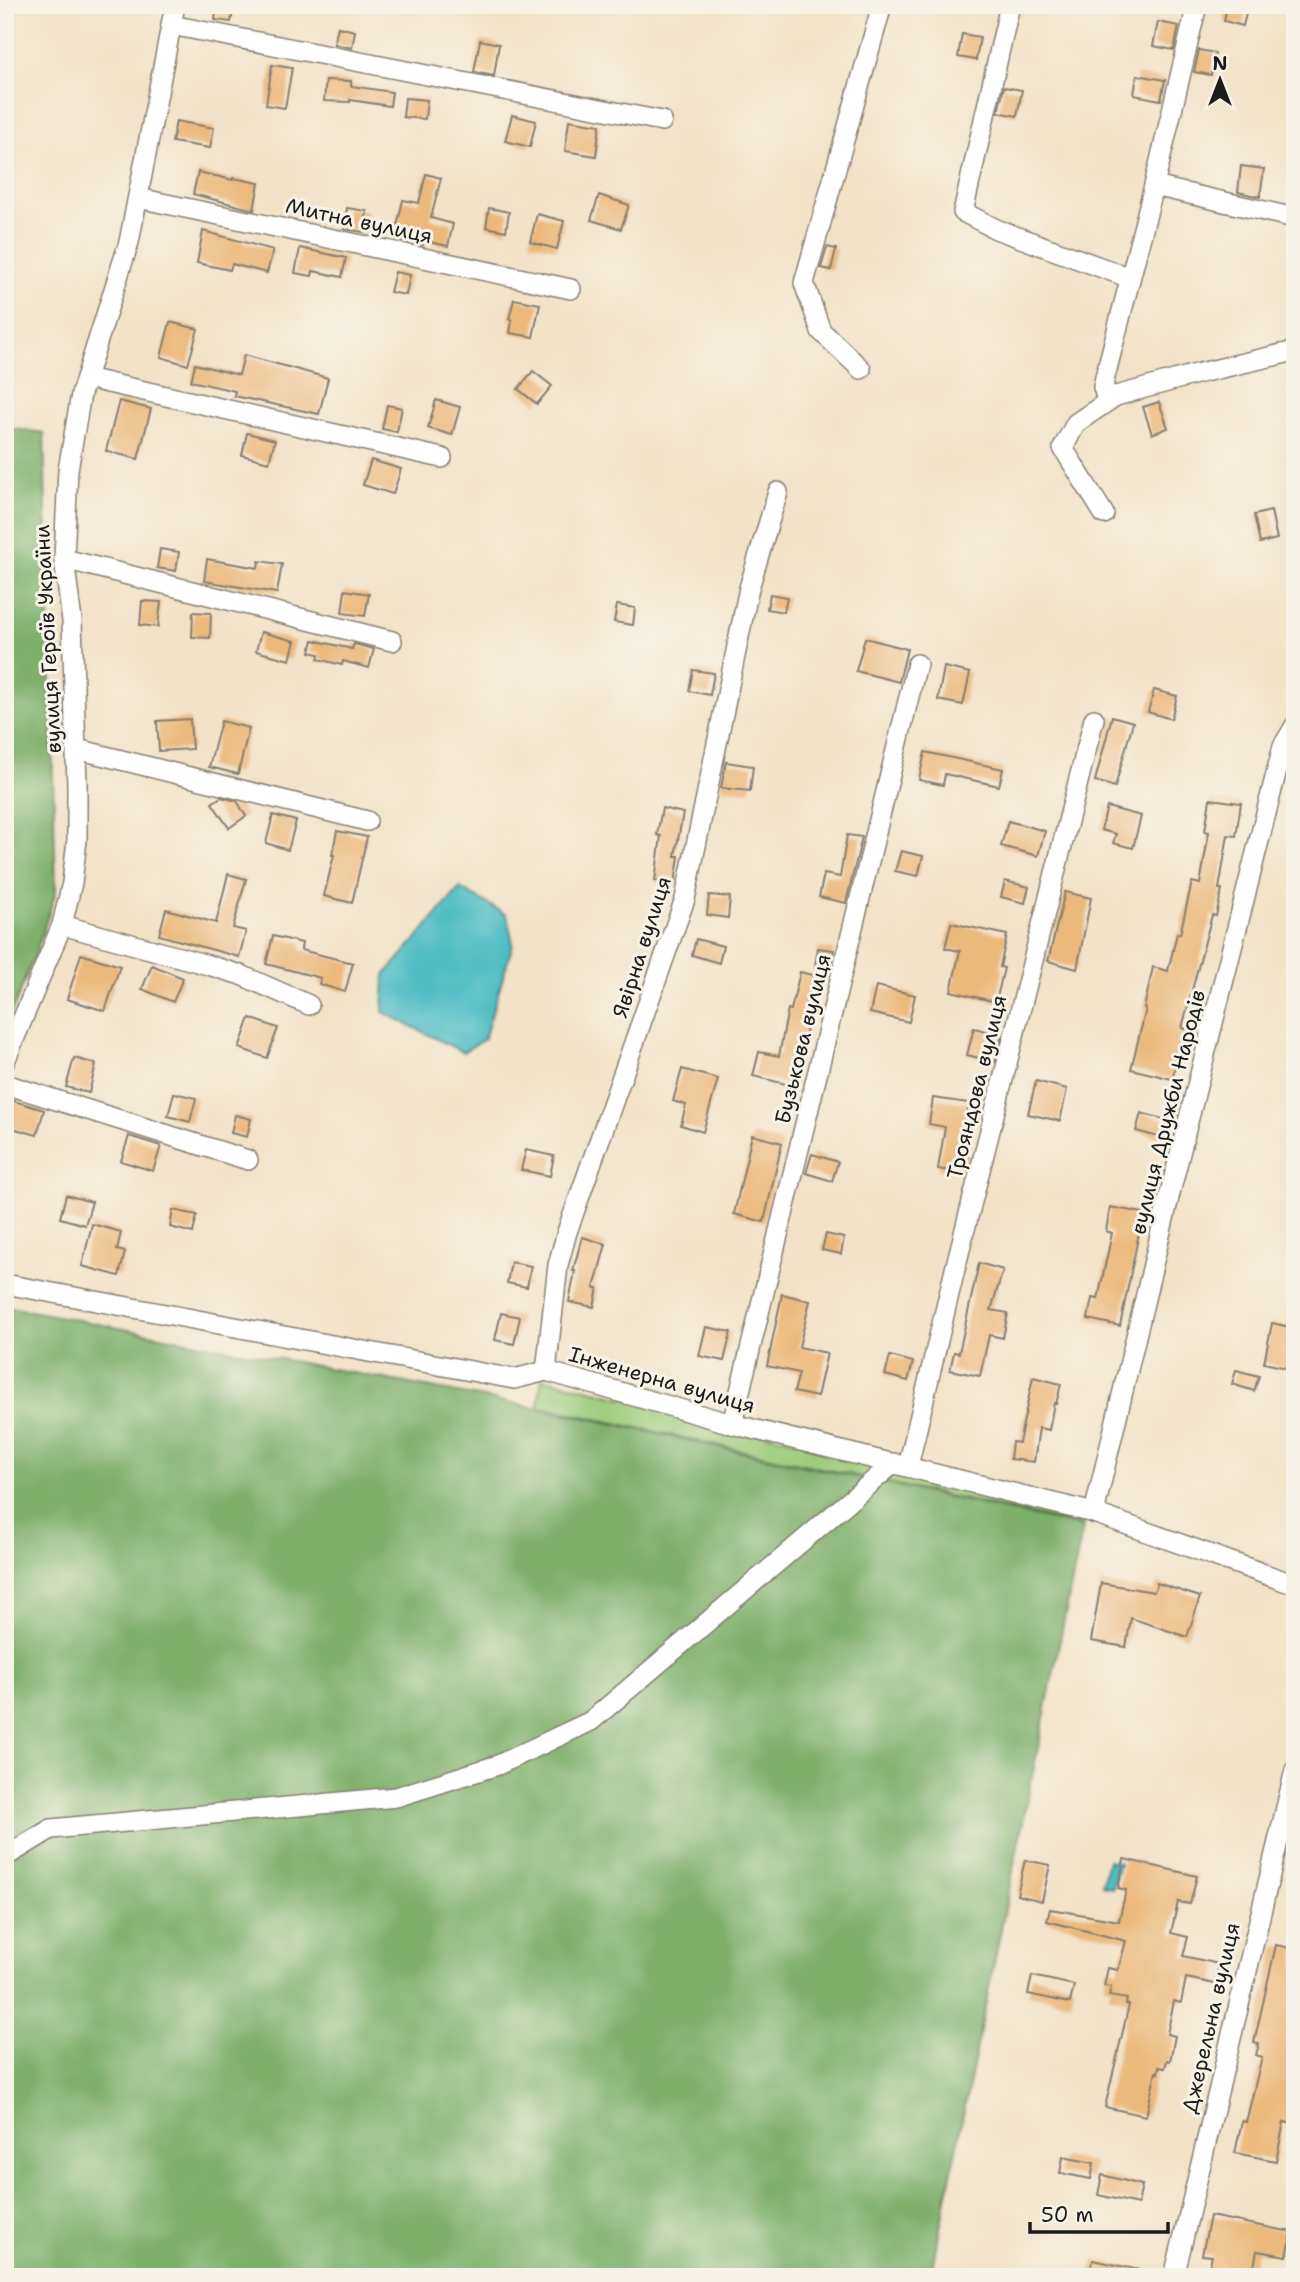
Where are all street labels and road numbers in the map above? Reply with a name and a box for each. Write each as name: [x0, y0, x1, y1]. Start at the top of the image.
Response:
street label: Митна вулиця: [283, 192, 435, 250]
street label: вулиця Героїв України: [28, 524, 68, 754]
street label: Явірна вулиця: [606, 873, 678, 1021]
street label: Бузькова вулиця: [768, 951, 838, 1127]
street label: вулиця Дружби Народів: [1124, 987, 1212, 1237]
street label: Трояндова вулиця: [941, 992, 1013, 1182]
street label: Інженерна вулиця: [566, 1340, 758, 1420]
street label: Джерельна вулиця: [1175, 1920, 1247, 2116]

